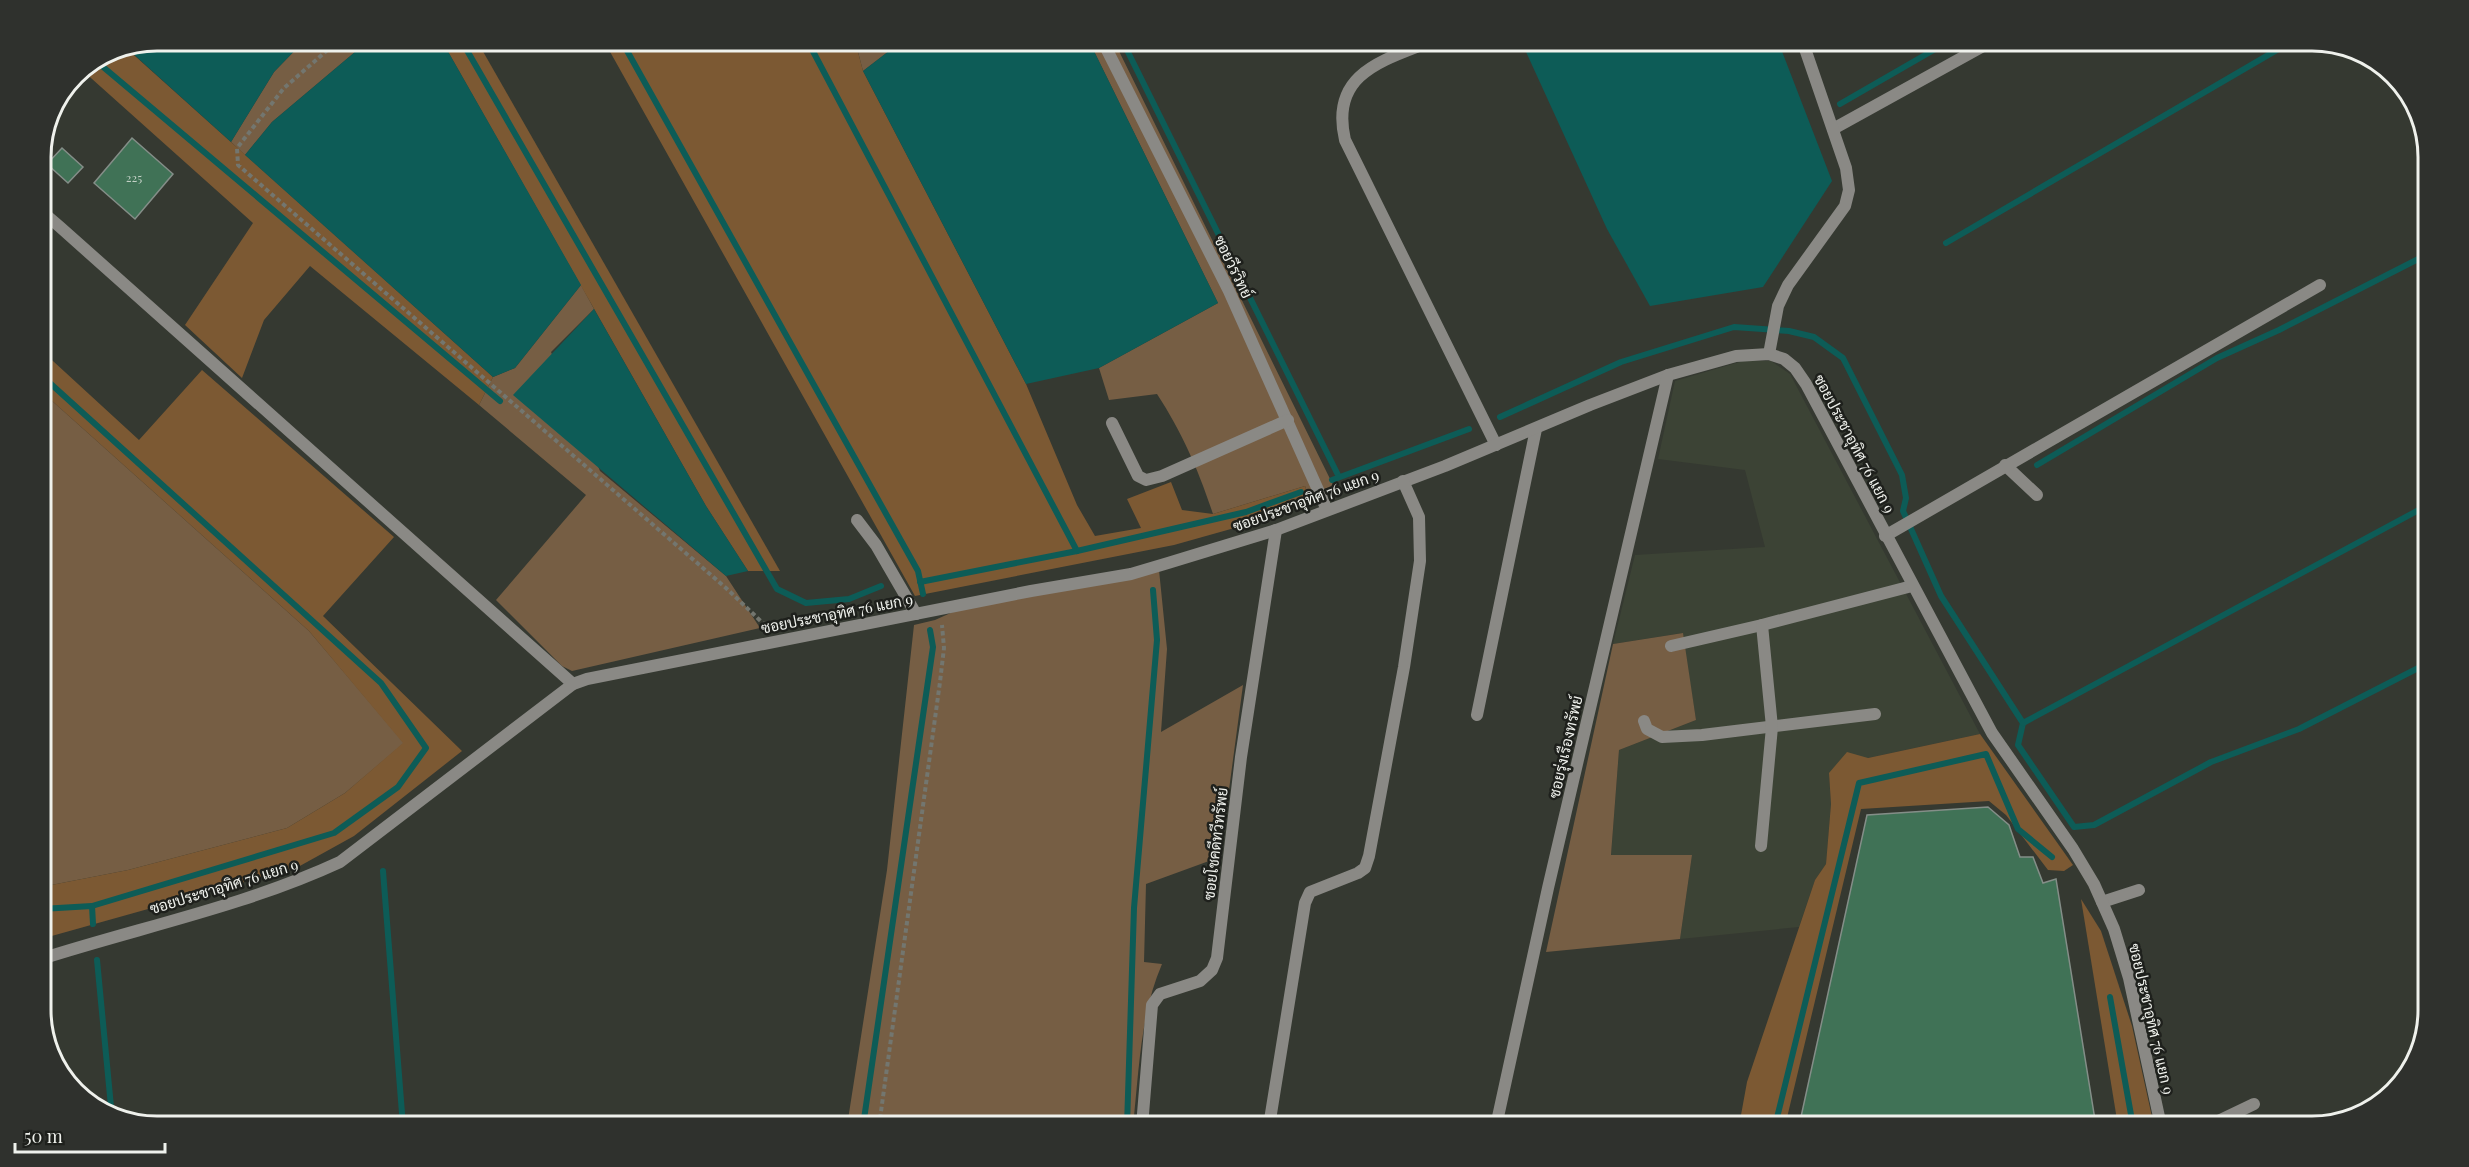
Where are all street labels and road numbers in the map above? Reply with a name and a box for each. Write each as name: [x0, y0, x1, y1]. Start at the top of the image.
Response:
street label: ซอยวีรวิทย์: [1210, 232, 1258, 301]
street label: ซอยประชาอุทิศ 76 แยก 9: [1808, 371, 1900, 517]
street label: ซอยประชาอุทิศ 76 แยก 9: [1230, 464, 1382, 538]
street label: ซอยประชาอุทิศ 76 แยก 9: [759, 588, 915, 640]
street label: ซอยรุ่งเรืองทรัพย์: [1544, 694, 1588, 800]
street label: ซอยโชคดีทวีทรัพย์: [1198, 786, 1232, 901]
street label: ซอยประชาอุทิศ 76 แยก 9: [147, 854, 301, 920]
street label: ซอยประชาอุทิศ 76 แยก 9: [2123, 941, 2179, 1097]

